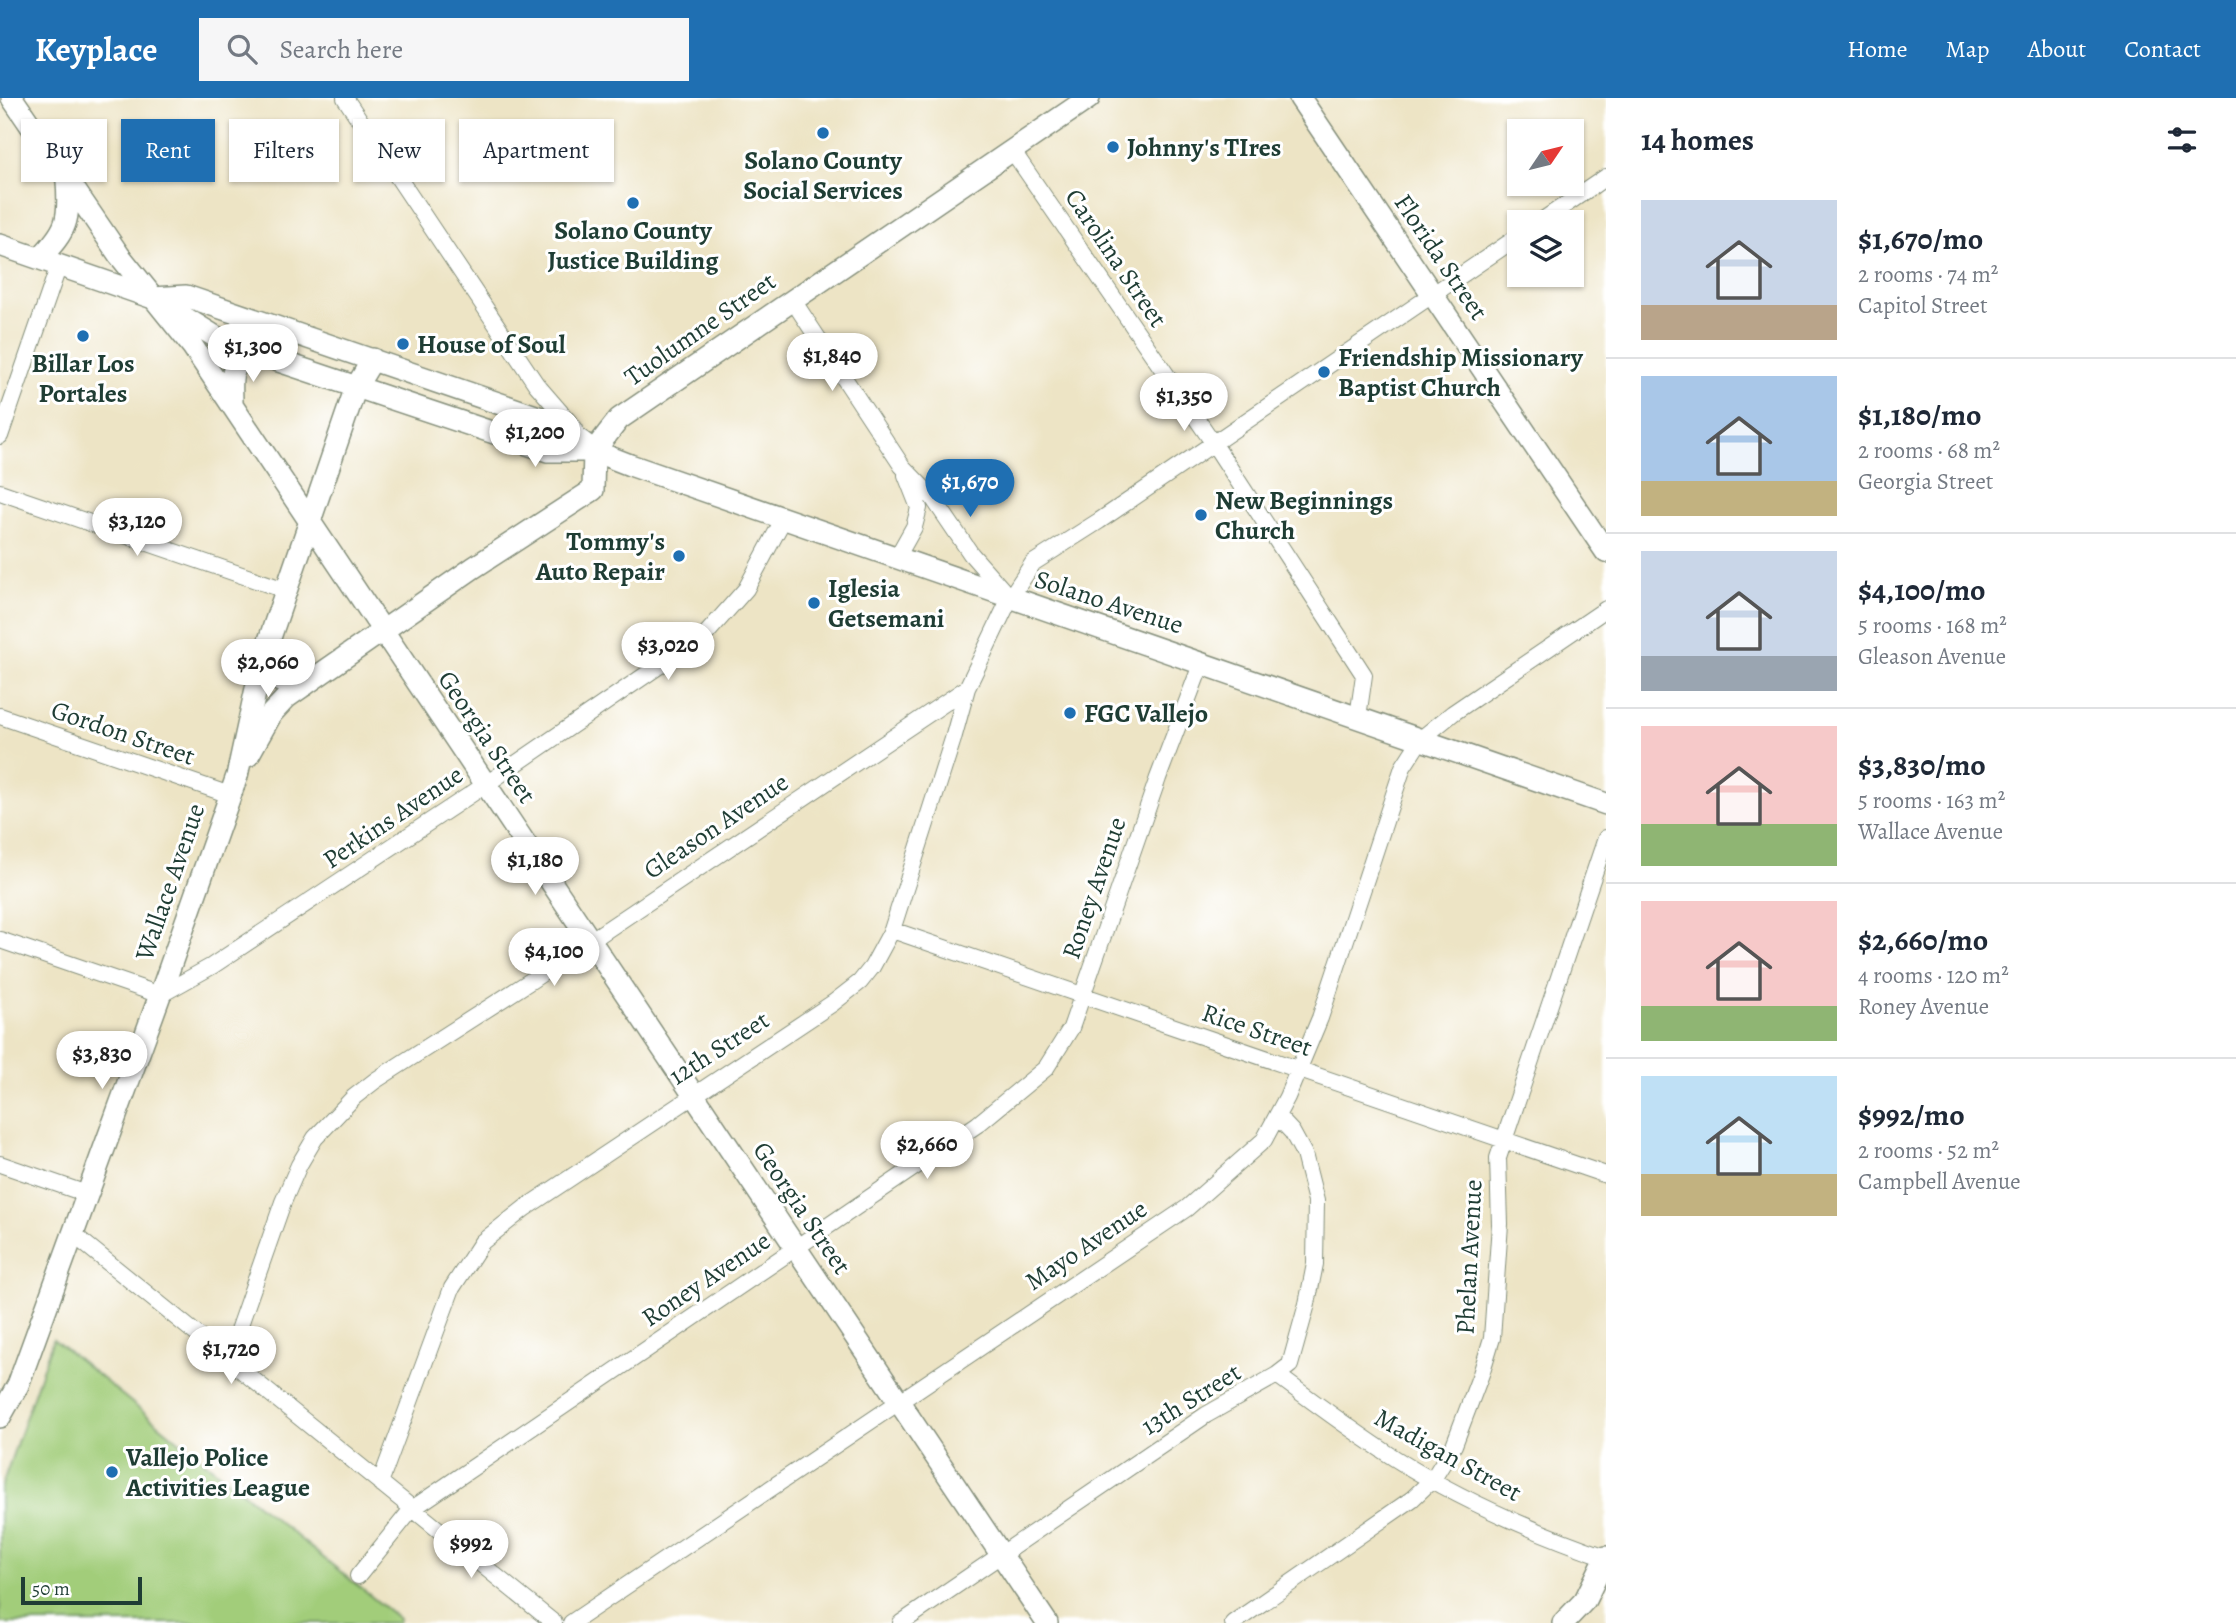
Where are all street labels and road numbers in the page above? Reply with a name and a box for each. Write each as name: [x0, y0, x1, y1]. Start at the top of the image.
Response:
street label: Carolina Street: [1057, 182, 1176, 335]
street label: Florida Street: [1386, 187, 1496, 327]
street label: Tuolumne Street: [617, 264, 783, 394]
street label: Solano Avenue: [1030, 561, 1188, 643]
street label: Georgia Street: [430, 664, 545, 811]
street label: Gordon Street: [47, 692, 200, 774]
street label: Perkins Avenue: [316, 757, 470, 877]
street label: Gleason Avenue: [637, 765, 795, 887]
street label: Wallace Avenue: [126, 799, 213, 966]
street label: Roney Avenue: [1053, 812, 1135, 964]
street label: Rice Street: [1197, 995, 1317, 1065]
street label: 12th Street: [662, 1002, 776, 1093]
street label: Georgia Street: [745, 1135, 860, 1282]
street label: Phelan Avenue: [1447, 1179, 1491, 1335]
street label: Mayo Avenue: [1018, 1191, 1154, 1299]
street label: Roney Avenue: [635, 1223, 777, 1335]
street label: 13th Street: [1135, 1354, 1248, 1443]
street label: Madigan Street: [1368, 1400, 1528, 1510]

